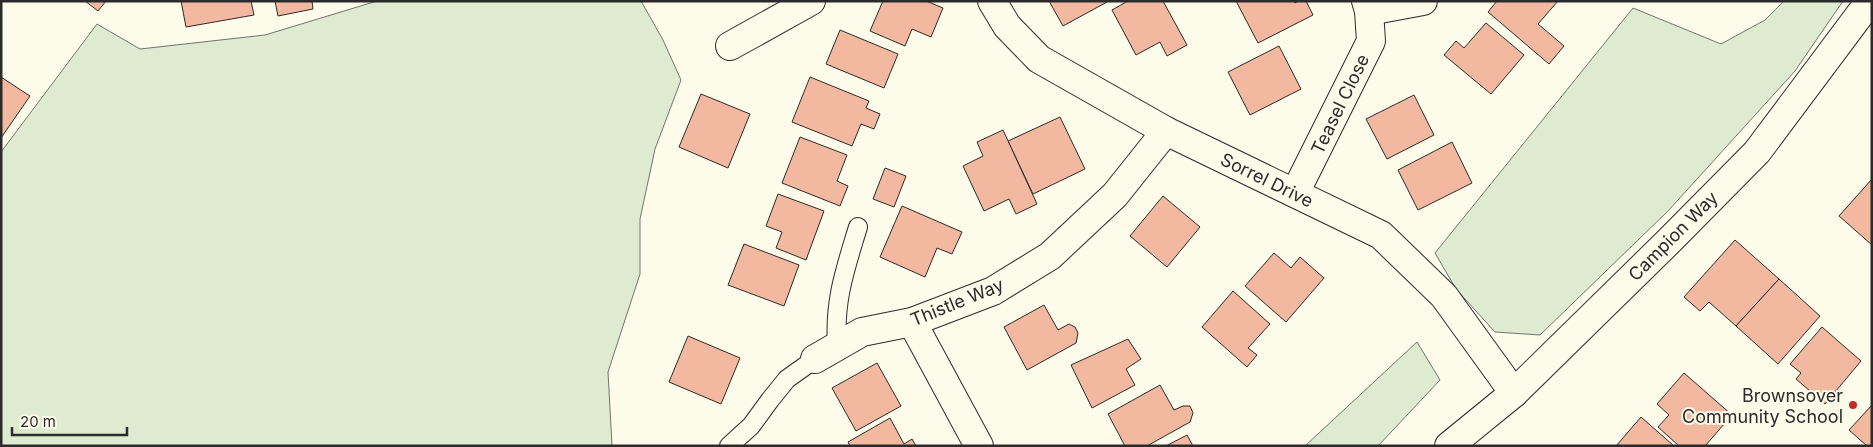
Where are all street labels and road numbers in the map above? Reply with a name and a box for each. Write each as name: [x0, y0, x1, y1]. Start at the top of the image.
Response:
street label: Teasel Close: [1307, 51, 1373, 157]
street label: Sorrel Drive: [1217, 149, 1317, 211]
street label: Campion Way: [1624, 187, 1722, 285]
street label: Thistle Way: [907, 274, 1007, 330]

